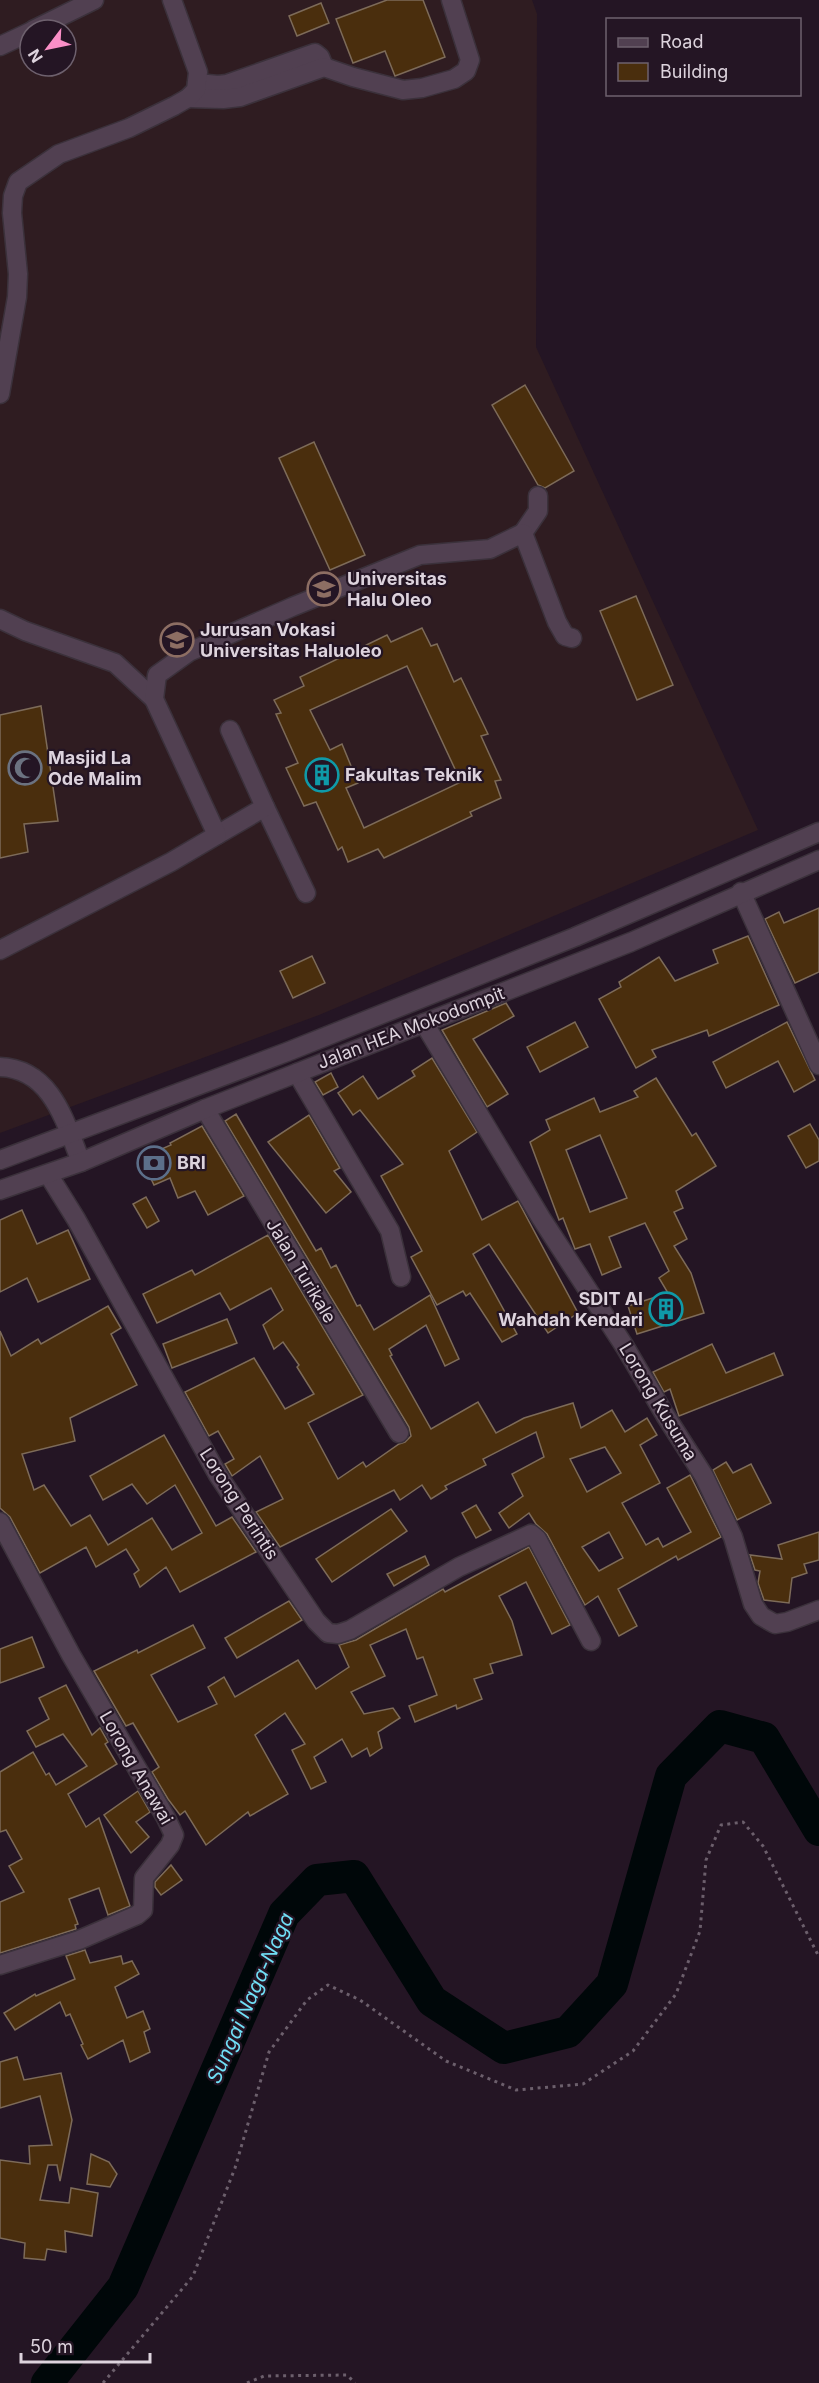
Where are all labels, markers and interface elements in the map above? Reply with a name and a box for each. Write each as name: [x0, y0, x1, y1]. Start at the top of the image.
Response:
north arrow: [18, 18, 78, 78]
legend: [606, 18, 801, 96]
text: Road: [660, 31, 703, 52]
text: N: [24, 45, 47, 66]
text: Building: [660, 61, 728, 82]
place label: Universitas Halu Oleo: [347, 568, 447, 610]
school or university icon: Universitas Halu Oleo: [306, 571, 342, 607]
place label: Jurusan Vokasi Universitas Haluoleo: [200, 619, 382, 661]
school or university icon: Jurusan Vokasi Universitas Haluoleo: [159, 622, 195, 658]
place label: Masjid La Ode Malim: [48, 747, 142, 789]
mosque icon: Masjid La Ode Malim: [7, 750, 43, 786]
building icon: Fakultas Teknik: [304, 757, 340, 793]
place label: Fakultas Teknik: [345, 764, 483, 785]
street label: Jalan HEA Mokodompit: [314, 982, 507, 1073]
bank icon: BRI: [136, 1145, 172, 1181]
place label: BRI: [177, 1152, 206, 1173]
street label: Jalan Turikale: [262, 1215, 341, 1327]
place label: SDIT Al Wahdah Kendari: [498, 1288, 643, 1330]
building icon: SDIT Al Wahdah Kendari: [648, 1291, 684, 1327]
street label: Lorong Kusuma: [615, 1339, 702, 1464]
street label: Lorong Perintis: [196, 1444, 283, 1563]
street label: Lorong Anawai: [96, 1707, 177, 1828]
water label: Sungai Naga-Naga: [202, 1909, 298, 2087]
scale bar: [21, 2326, 150, 2364]
text: 50 m: [30, 2336, 73, 2357]

